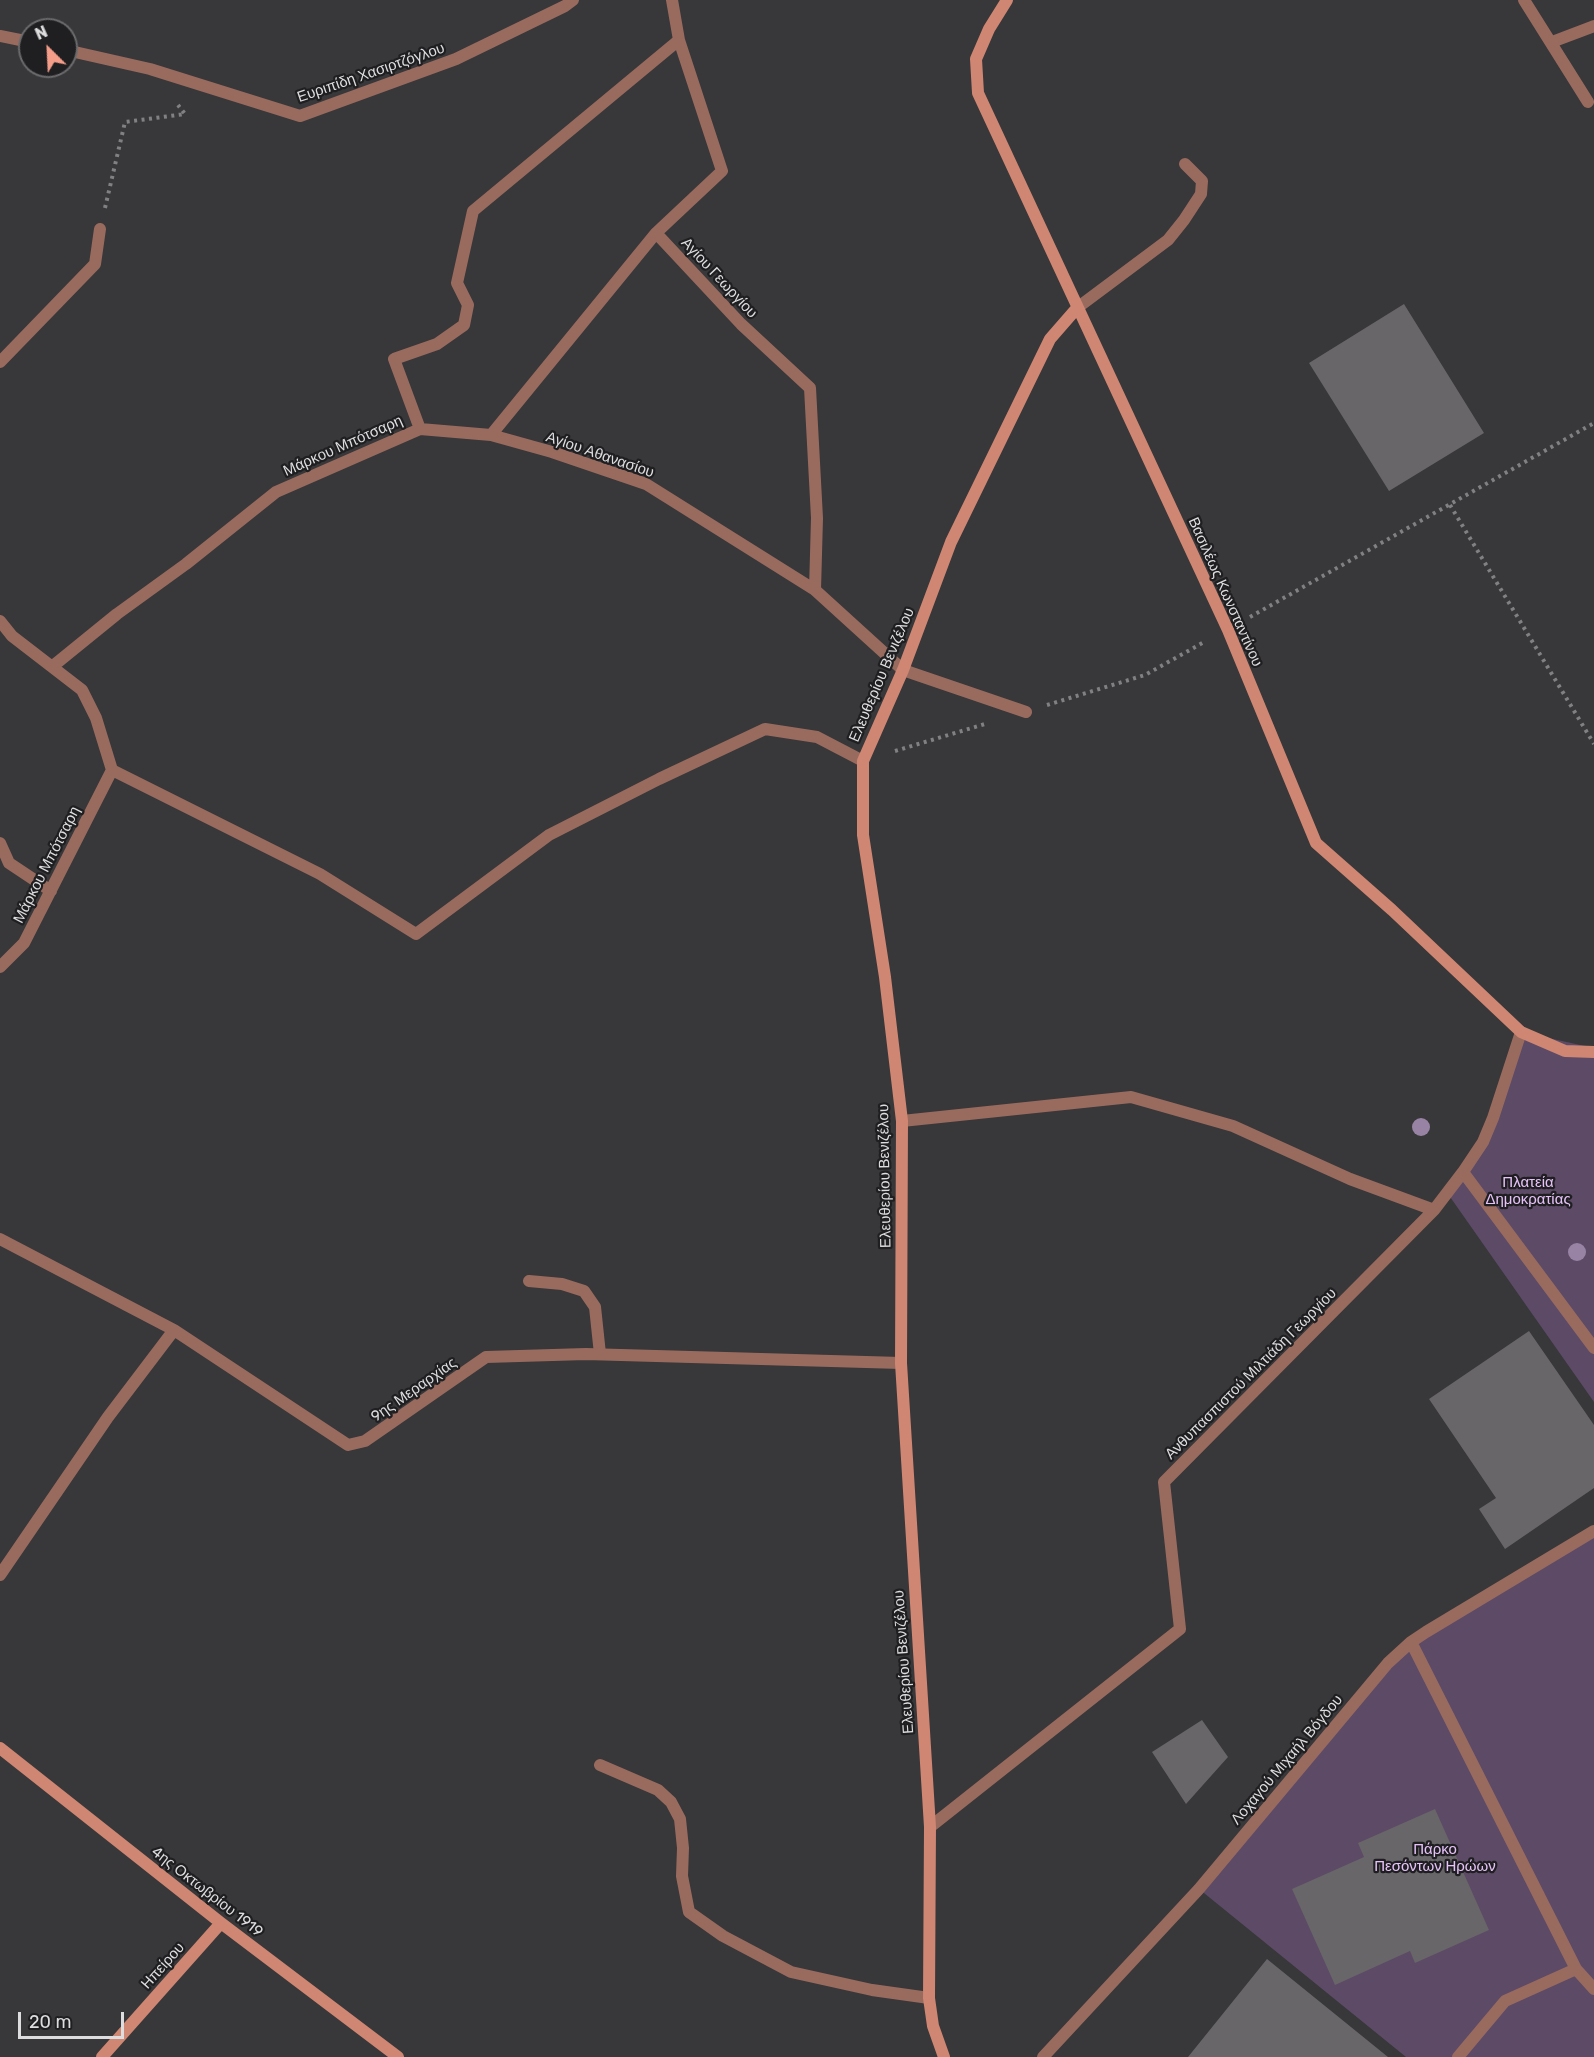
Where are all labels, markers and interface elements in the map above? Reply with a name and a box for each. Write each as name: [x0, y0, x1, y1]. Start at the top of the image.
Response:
north arrow: [18, 18, 78, 78]
text: N: [32, 22, 50, 44]
street label: Ευριπίδη Χασιρτζόγλου: [295, 39, 447, 107]
street label: Αγίου Γεωργίου: [677, 234, 761, 322]
street label: Μάρκου Μπότσαρη: [281, 412, 405, 480]
street label: Αγίου Αθανασίου: [544, 428, 656, 482]
street label: Βασιλέως Κωνσταντίνου: [1184, 515, 1266, 669]
street label: Ελευθερίου Βενιζέλου: [846, 605, 918, 745]
street label: Μάρκου Μπότσαρη: [10, 804, 84, 926]
street label: Ελευθερίου Βενιζέλου: [875, 1104, 895, 1248]
park label: Πλατεία Δημοκρατίας: [1485, 1174, 1571, 1209]
street label: Ανθυπασπιστού Μιλτιάδη Γεωργίου: [1162, 1285, 1340, 1463]
street label: 9ης Μεραρχίας: [368, 1354, 460, 1426]
street label: Ελευθερίου Βενιζέλου: [890, 1589, 918, 1735]
street label: Λοχαγού Μιχαήλ Βόγδου: [1227, 1691, 1347, 1829]
park label: Πάρκο Πεσόντων Ηρώων: [1374, 1841, 1496, 1876]
street label: 4ης Οκτωβρίου 1919: [148, 1843, 266, 1941]
street label: Ηπείρου: [137, 1939, 189, 1993]
scale bar: [21, 2000, 128, 2038]
text: 20 m: [29, 2011, 71, 2033]

